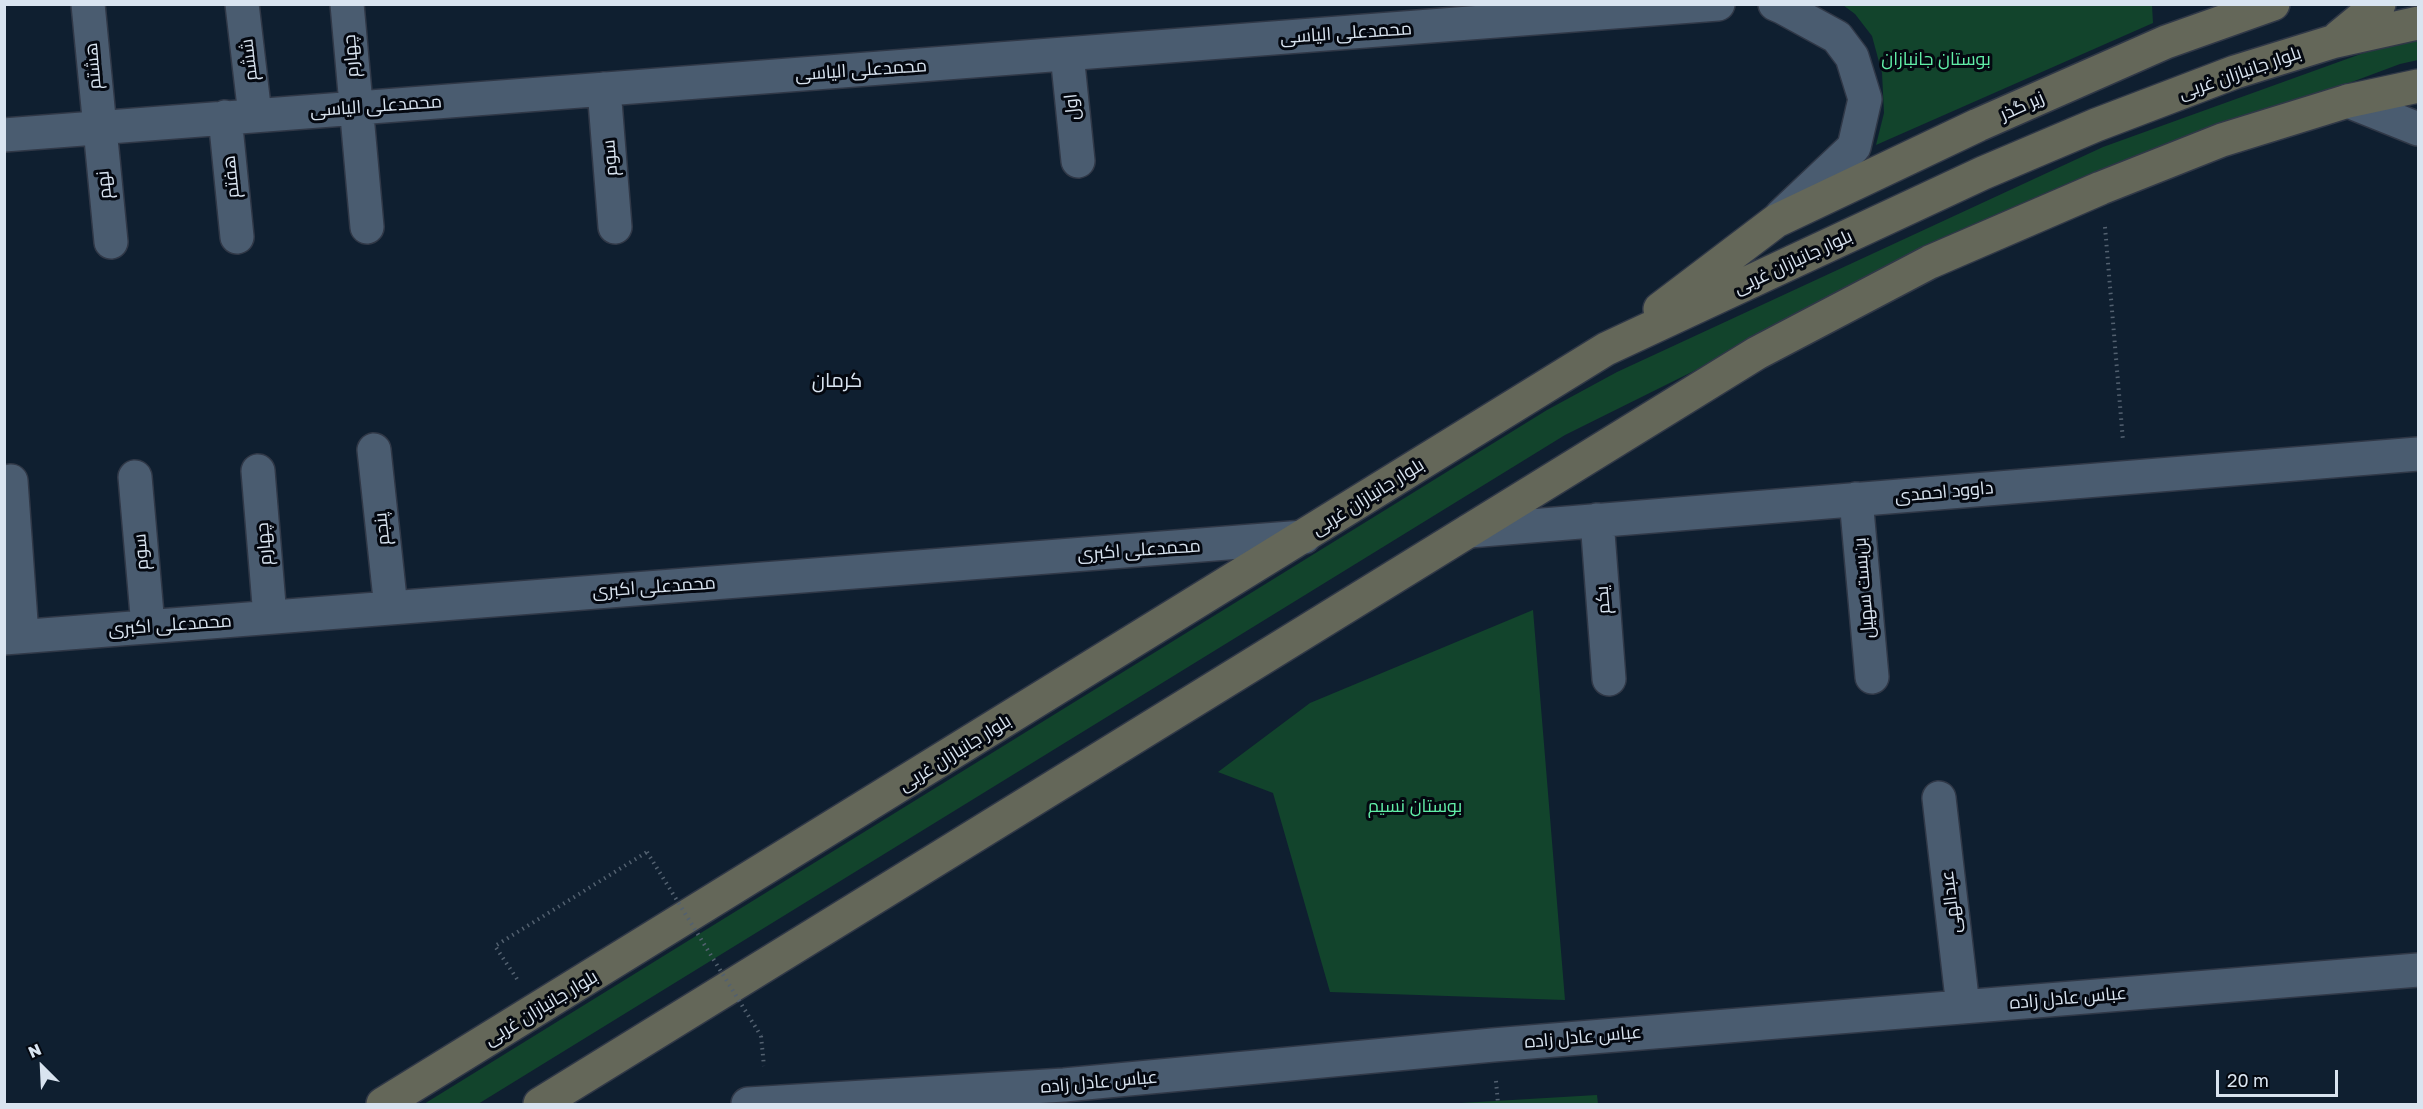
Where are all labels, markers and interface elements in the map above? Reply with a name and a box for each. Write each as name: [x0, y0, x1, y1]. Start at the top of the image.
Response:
street label: محمدعلی الیاسی: [1279, 18, 1413, 48]
street label: چهارم: [338, 34, 364, 78]
street label: ششم: [236, 38, 262, 82]
street label: هشتم: [80, 42, 106, 90]
street label: بلوار جانبازان غربی: [2176, 42, 2304, 104]
park label: بوستان جانبازان: [1881, 48, 1991, 70]
street label: محمدعلی الیاسی: [794, 55, 928, 85]
street label: زیر گذر: [1997, 87, 2047, 125]
street label: محمدعلی الیاسی: [309, 91, 443, 121]
street label: اول: [1060, 93, 1084, 121]
street label: سوم: [598, 139, 622, 177]
street label: هفتم: [218, 154, 244, 200]
street label: نهم: [92, 170, 116, 200]
street label: بلوار جانبازان غربی: [1730, 225, 1856, 299]
district label: کرمان: [812, 369, 862, 393]
street label: بلوار جانبازان غربی: [1308, 454, 1428, 540]
street label: داوود احمدی: [1894, 477, 1994, 507]
street label: پنجم: [370, 512, 394, 546]
street label: چهارم: [251, 522, 277, 566]
street label: سوم: [129, 533, 153, 571]
street label: محمدعلی اکبری: [1077, 535, 1201, 565]
street label: بن‌بست سهیل: [1849, 536, 1879, 640]
street label: محمدعلی اکبری: [592, 572, 716, 602]
street label: یکم: [1591, 585, 1615, 615]
street label: محمدعلی اکبری: [108, 610, 232, 640]
street label: بلوار جانبازان غربی: [895, 710, 1015, 796]
park label: بوستان نسیم: [1368, 795, 1462, 817]
street label: عبدالهی: [1936, 869, 1966, 935]
street label: بلوار جانبازان غربی: [480, 966, 602, 1050]
street label: عباس عادل زاده: [2009, 982, 2127, 1014]
street label: عباس عادل زاده: [1524, 1021, 1642, 1053]
north arrow: [12, 1037, 72, 1097]
text: N: [25, 1039, 44, 1062]
scale bar: [2219, 1058, 2340, 1096]
street label: عباس عادل زاده: [1040, 1066, 1158, 1098]
text: 20 m: [2227, 1069, 2269, 1091]

